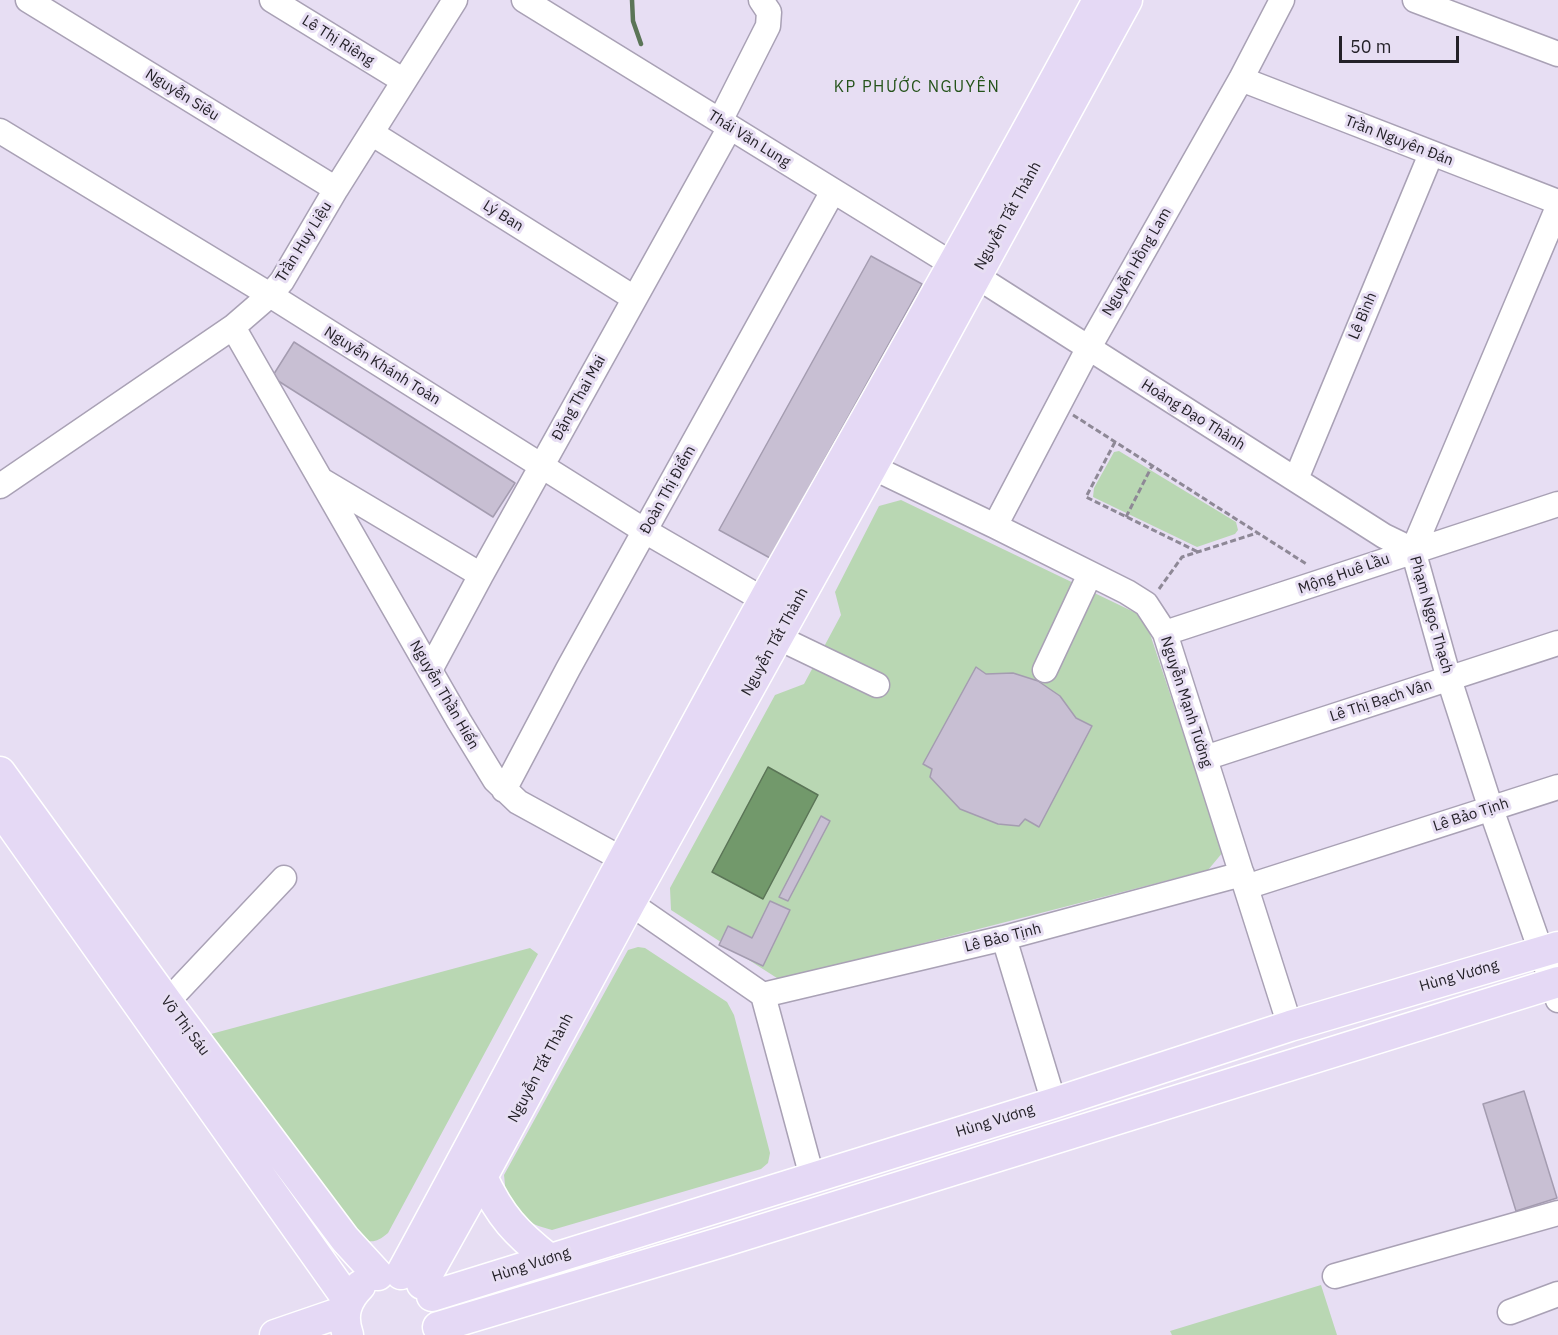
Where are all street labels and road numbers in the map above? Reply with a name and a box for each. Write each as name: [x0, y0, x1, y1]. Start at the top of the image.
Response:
street label: Lê Thị Riêng: [299, 12, 377, 70]
street label: Nguyễn Siêu: [142, 65, 222, 125]
street label: Thái Văn Lung: [705, 107, 793, 171]
street label: Trần Nguyên Đán: [1342, 112, 1456, 170]
street label: Nguyễn Tất Thành: [971, 159, 1045, 273]
street label: Lý Ban: [479, 197, 527, 235]
street label: Trần Huy Liệu: [272, 198, 336, 286]
street label: Nguyễn Hồng Lam: [1099, 205, 1175, 319]
street label: Lê Bình: [1345, 290, 1381, 342]
street label: Nguyễn Khánh Toàn: [320, 323, 444, 409]
street label: Đặng Thai Mai: [548, 352, 610, 444]
street label: Hoàng Đạo Thành: [1138, 376, 1248, 454]
street label: Đoàn Thị Điểm: [636, 443, 700, 537]
street label: Mộng Huê Lầu: [1296, 550, 1392, 598]
street label: Phạm Ngọc Thạch: [1406, 554, 1456, 676]
street label: Nguyễn Tất Thành: [738, 585, 812, 699]
street label: Nguyễn Mạnh Tường: [1156, 634, 1216, 770]
street label: Nguyễn Thần Hiến: [405, 637, 483, 753]
street label: Lê Thị Bạch Vân: [1328, 676, 1434, 726]
street label: Lê Bảo Tịnh: [1431, 794, 1511, 836]
street label: Lê Bảo Tịnh: [963, 920, 1043, 956]
street label: Hùng Vương: [1417, 956, 1501, 996]
street label: Võ Thị Sáu: [157, 993, 213, 1059]
street label: Nguyễn Tất Thành: [505, 1010, 577, 1126]
street label: Hùng Vương: [953, 1101, 1037, 1141]
street label: Hùng Vương: [490, 1244, 572, 1286]

